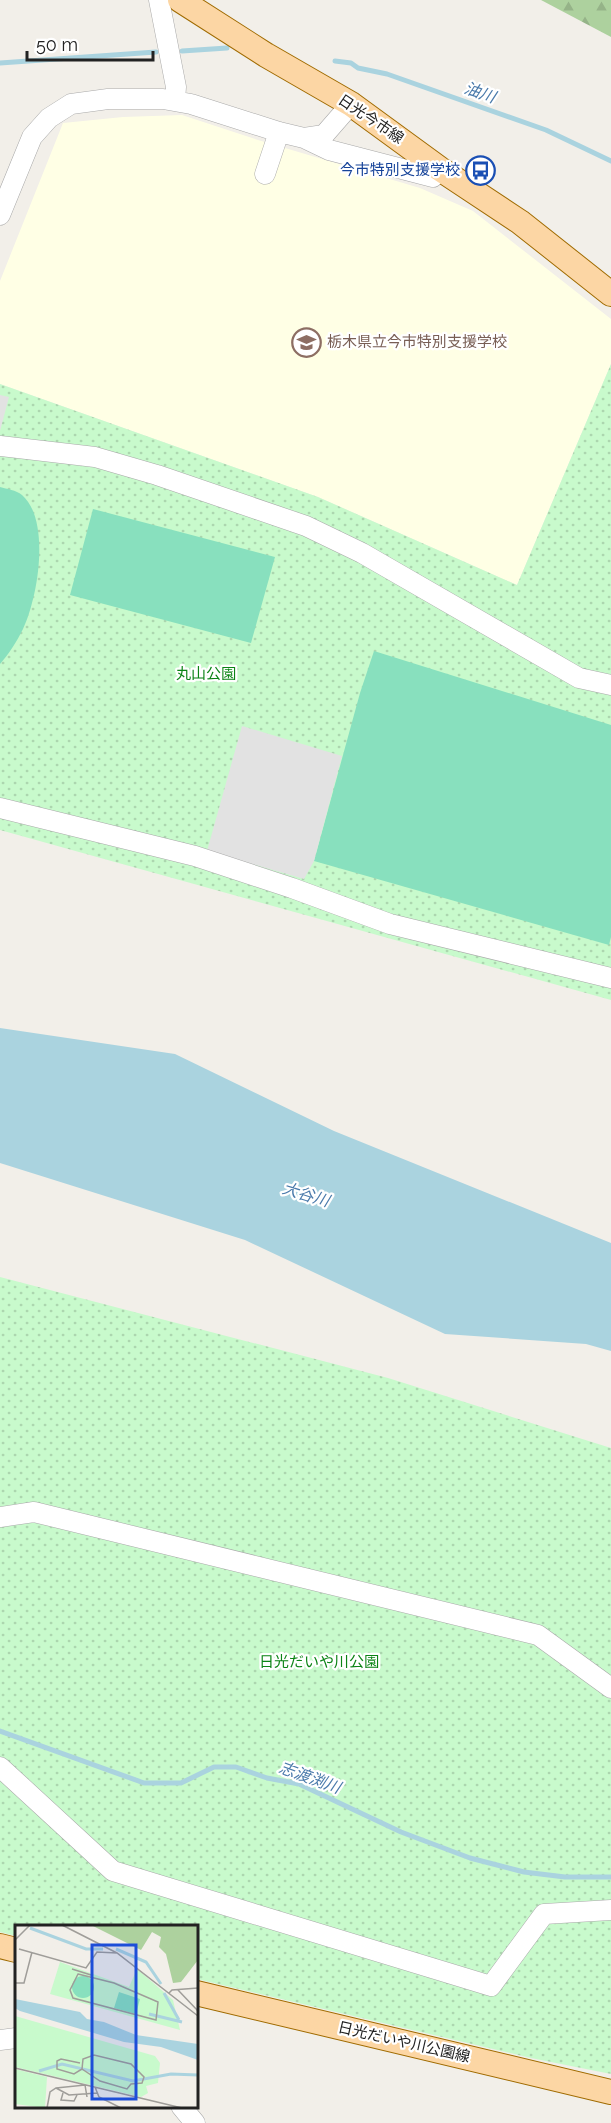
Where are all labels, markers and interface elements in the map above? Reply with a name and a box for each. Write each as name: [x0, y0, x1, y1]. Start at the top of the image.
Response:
scale bar: [27, 24, 153, 62]
text: 50 m: [36, 34, 78, 55]
water label: 油川: [462, 78, 500, 107]
street label: 日光今市線: [335, 91, 407, 147]
bus stop icon: 今市特別支援学校: [465, 154, 497, 186]
place label: 今市特別支援学校: [340, 161, 460, 179]
school or university icon: 栃木県立今市特別支援学校: [290, 326, 322, 358]
place label: 栃木県立今市特別支援学校: [327, 333, 507, 351]
park label: 丸山公園: [176, 665, 236, 683]
water label: 大谷川: [280, 1178, 333, 1211]
park label: 日光だいや川公園: [259, 1653, 379, 1671]
water label: 志渡渕川: [277, 1758, 345, 1798]
inset map: [15, 1925, 198, 2108]
street label: 日光だいや川公園線: [336, 2018, 472, 2066]

